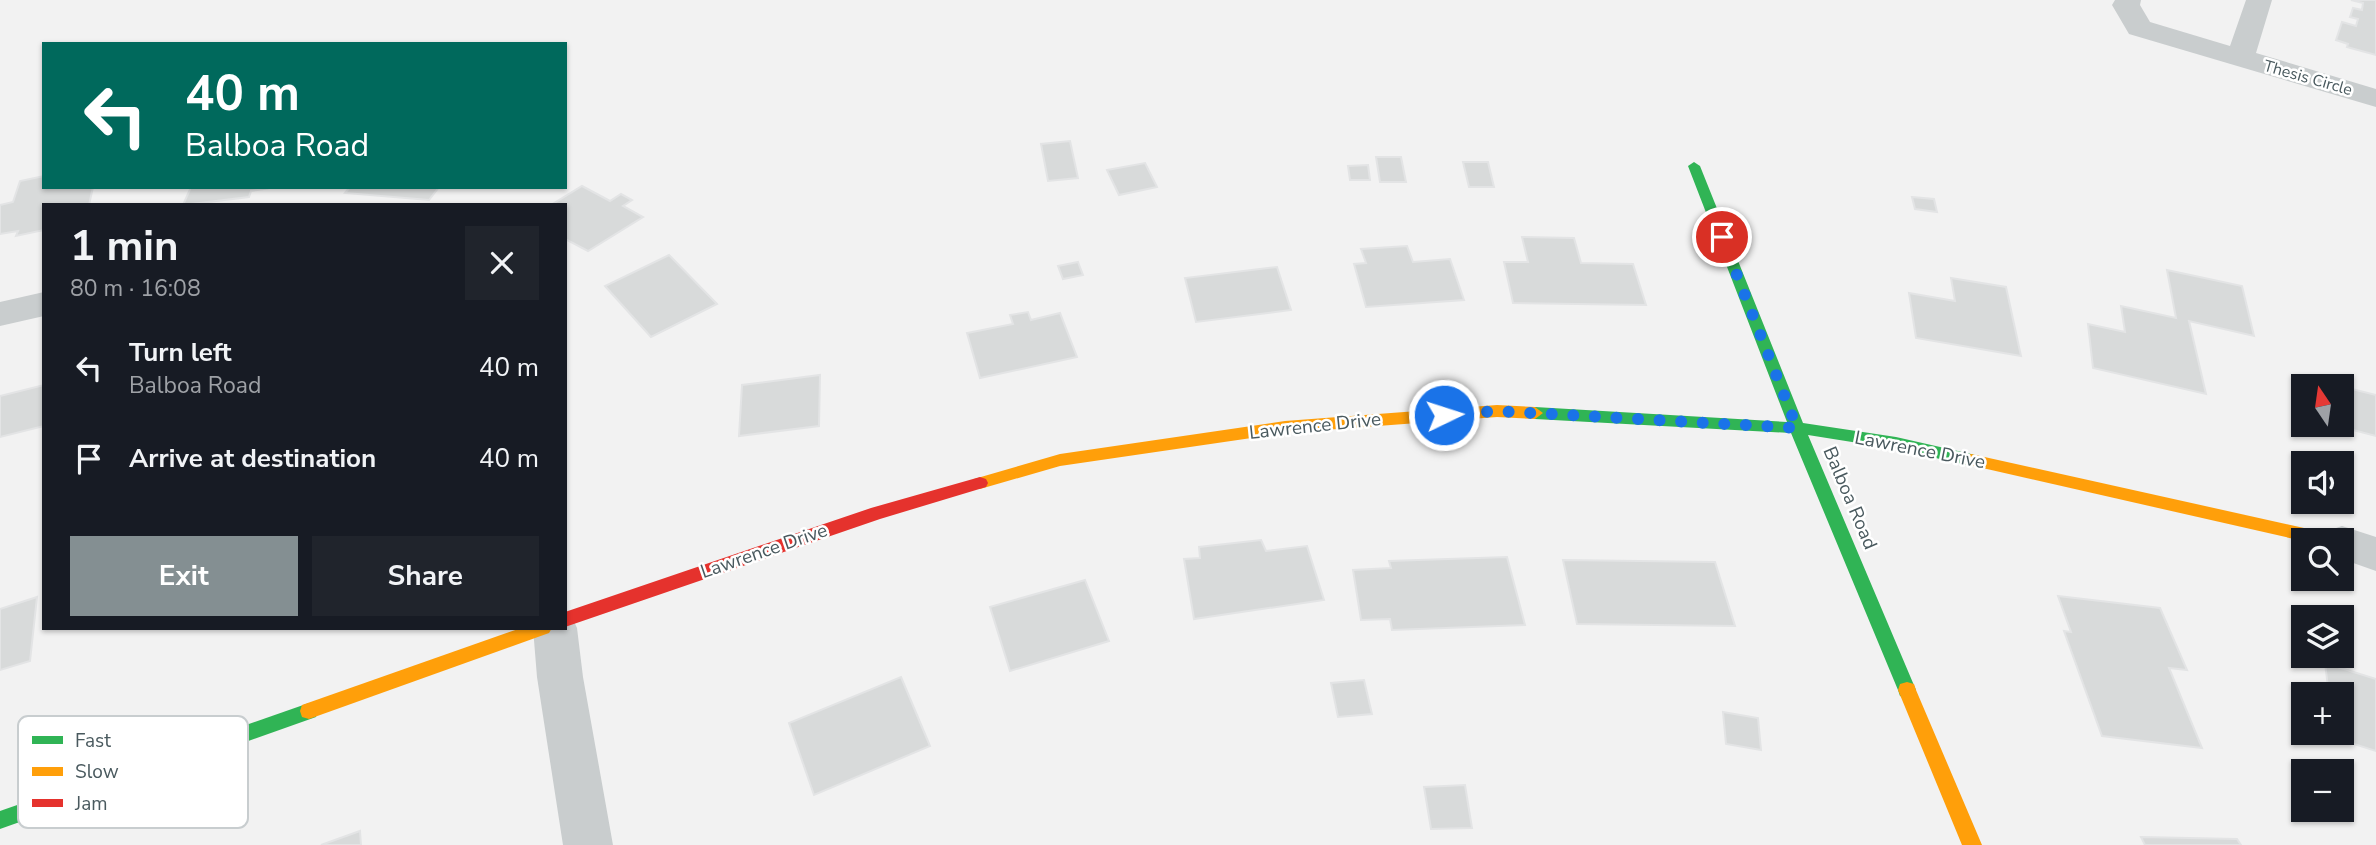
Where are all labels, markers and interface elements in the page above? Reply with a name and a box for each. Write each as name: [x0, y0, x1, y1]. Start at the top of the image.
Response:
street label: Thesis Circle: [2261, 55, 2355, 101]
text: 40 m: [185, 60, 300, 127]
icon: left: [70, 70, 161, 161]
text: Balboa Road: [185, 124, 369, 167]
pin: [1692, 207, 1752, 267]
text: 1 min: [70, 218, 179, 275]
icon: arrive: [1703, 218, 1741, 256]
button: close: [465, 226, 539, 300]
text: 80 m · 16:08: [70, 273, 201, 304]
text: Turn left: [129, 335, 232, 370]
icon: left: [70, 349, 108, 387]
text: 40 m: [479, 350, 539, 385]
text: Balboa Road: [129, 370, 261, 401]
north arrow: [2291, 374, 2354, 438]
map controls: [2291, 374, 2354, 822]
position arrow: [1407, 378, 1481, 452]
street label: Lawrence Drive: [1248, 406, 1382, 446]
street label: Lawrence Drive: [1852, 425, 1988, 475]
icon: arrive: [70, 440, 108, 478]
text: Arrive at destination: [129, 441, 376, 476]
text: 40 m: [479, 441, 539, 476]
street label: Balboa Road: [1817, 443, 1883, 553]
button: sound: [2291, 451, 2354, 514]
street label: Lawrence Drive: [697, 517, 831, 585]
button: search: [2291, 528, 2354, 591]
button: Exit: [70, 536, 298, 616]
button: Share: [312, 536, 539, 616]
button: layers: [2291, 605, 2354, 668]
button: +: [2291, 682, 2354, 745]
legend: [18, 716, 248, 828]
text: Fast: [75, 728, 111, 754]
text: Slow: [75, 759, 119, 785]
button: −: [2291, 759, 2354, 822]
text: Jam: [74, 791, 108, 817]

